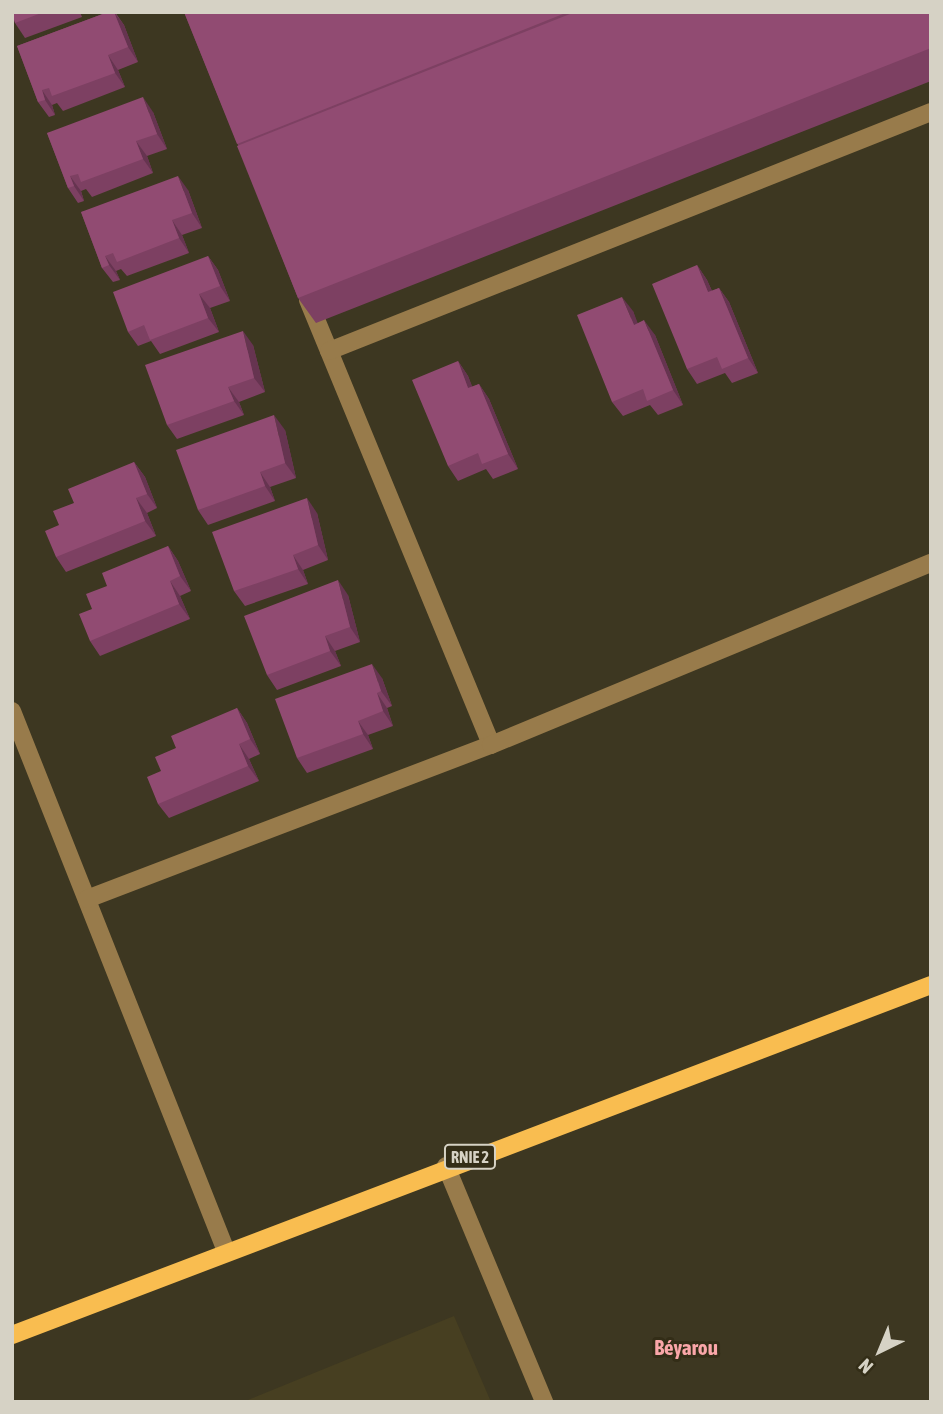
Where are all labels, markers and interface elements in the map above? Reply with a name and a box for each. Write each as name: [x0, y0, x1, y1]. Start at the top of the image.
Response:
road number: RNIE 2: [444, 1144, 496, 1170]
north arrow: [845, 1316, 915, 1386]
district label: Béyarou: [654, 1334, 718, 1360]
text: N: [854, 1354, 877, 1378]

